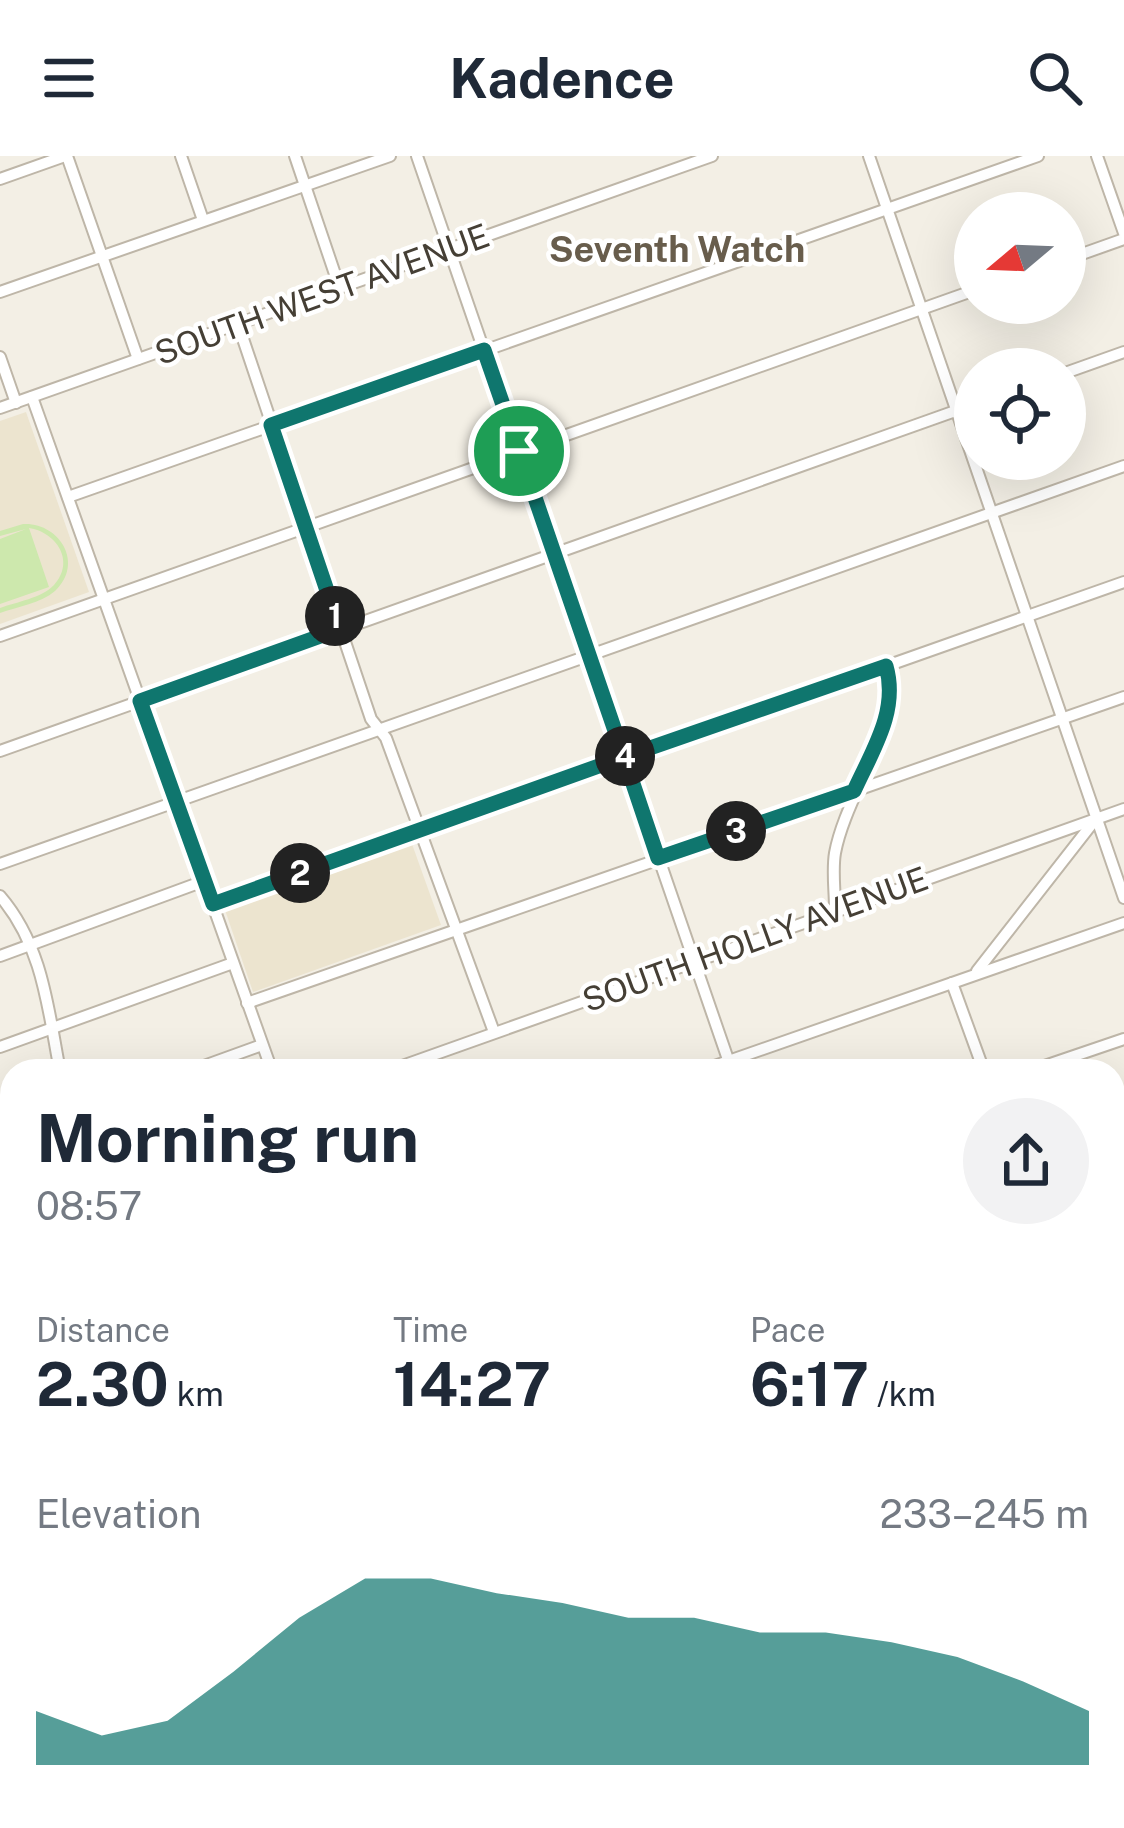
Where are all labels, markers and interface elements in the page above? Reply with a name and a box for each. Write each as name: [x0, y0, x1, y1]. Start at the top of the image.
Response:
icon: menu: [36, 45, 102, 111]
icon: search: [1022, 45, 1088, 111]
text: Kadence: [449, 47, 675, 110]
north arrow: [954, 192, 1086, 324]
map controls: [954, 192, 1086, 480]
street label: SOUTH WEST AVENUE: [150, 216, 494, 372]
district label: Seventh Watch: [549, 228, 805, 270]
button: locate: [954, 348, 1086, 480]
pin: [468, 400, 570, 502]
icon: arrive: [486, 418, 552, 484]
pin: 1: [305, 586, 365, 646]
text: 1: [328, 597, 342, 635]
pin: 4: [595, 726, 655, 786]
text: 4: [614, 737, 636, 775]
pin: 3: [706, 801, 766, 861]
text: 3: [725, 812, 747, 850]
pin: 2: [270, 843, 330, 903]
text: 2: [290, 854, 310, 892]
street label: SOUTH HOLLY AVENUE: [577, 859, 933, 1019]
button: share: [963, 1098, 1089, 1224]
text: Morning run: [36, 1099, 419, 1177]
text: 08:57: [36, 1183, 142, 1229]
text: Distance: [36, 1311, 170, 1349]
text: Time: [393, 1311, 468, 1349]
text: Pace: [750, 1311, 825, 1349]
text: 2.30: [36, 1349, 169, 1420]
text: 14:27: [393, 1349, 551, 1420]
text: 6:17: [750, 1349, 869, 1420]
text: km: [169, 1375, 224, 1413]
text: /km: [869, 1375, 936, 1413]
text: Elevation: [36, 1491, 202, 1537]
text: 233–245 m: [880, 1491, 1089, 1537]

